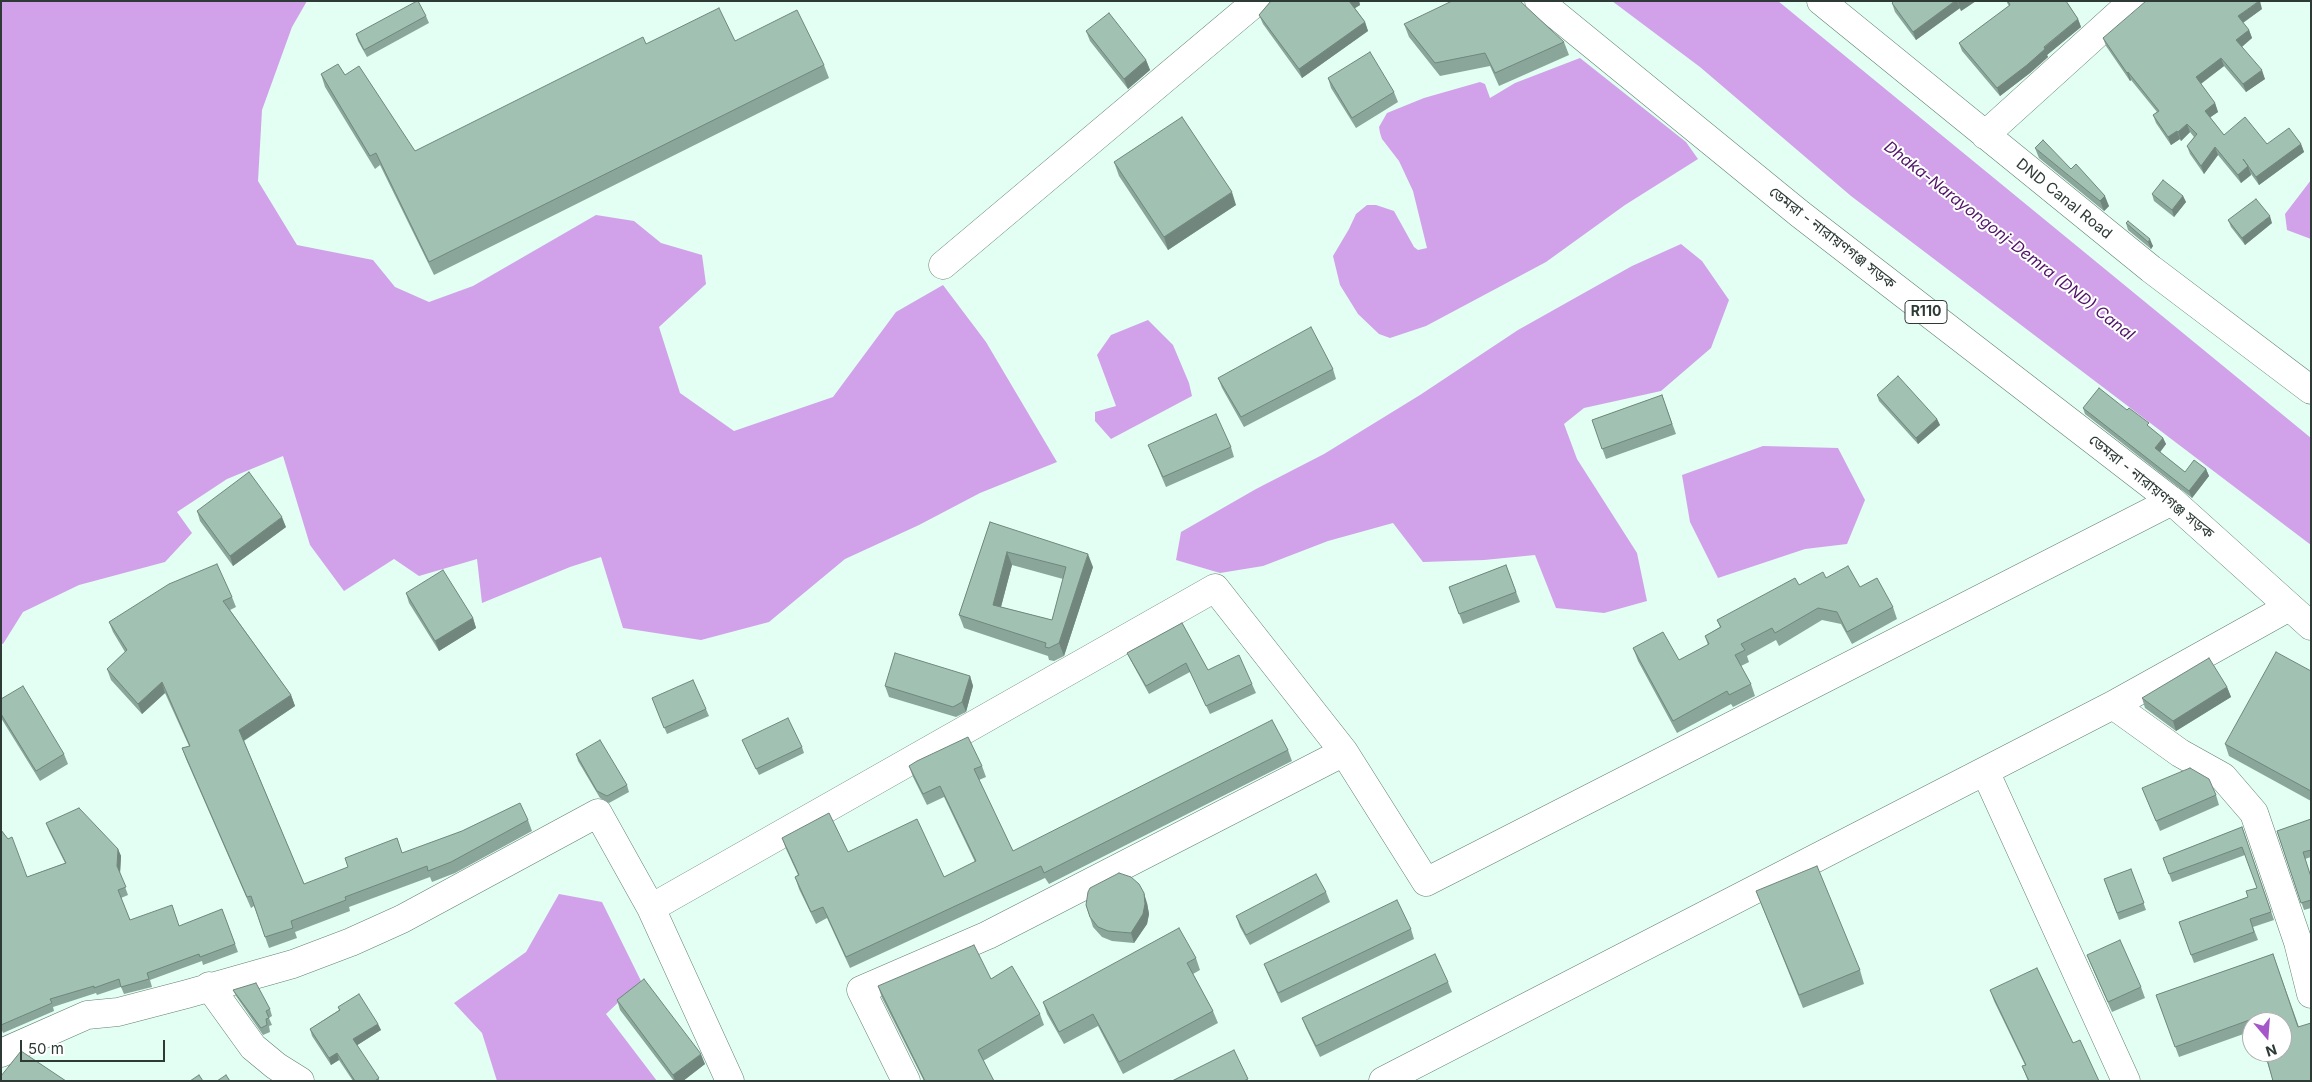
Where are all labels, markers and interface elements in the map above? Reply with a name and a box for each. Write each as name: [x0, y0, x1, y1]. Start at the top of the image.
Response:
water label: Dhaka-Narayongonj-Demra (DND) Canal: [1880, 137, 2138, 345]
street label: DND Canal Road: [2013, 155, 2115, 243]
street label: ডেমরা - নারায়ণগঞ্জ সড়ক: [1765, 183, 1899, 293]
road number: R110: [1905, 300, 1947, 324]
street label: ডেমরা - নারায়ণগঞ্জ সড়ক: [2085, 431, 2217, 543]
north arrow: [2242, 1012, 2292, 1062]
scale bar: [22, 1030, 168, 1062]
text: 50 m: [28, 1039, 64, 1058]
text: N: [2264, 1041, 2279, 1061]

